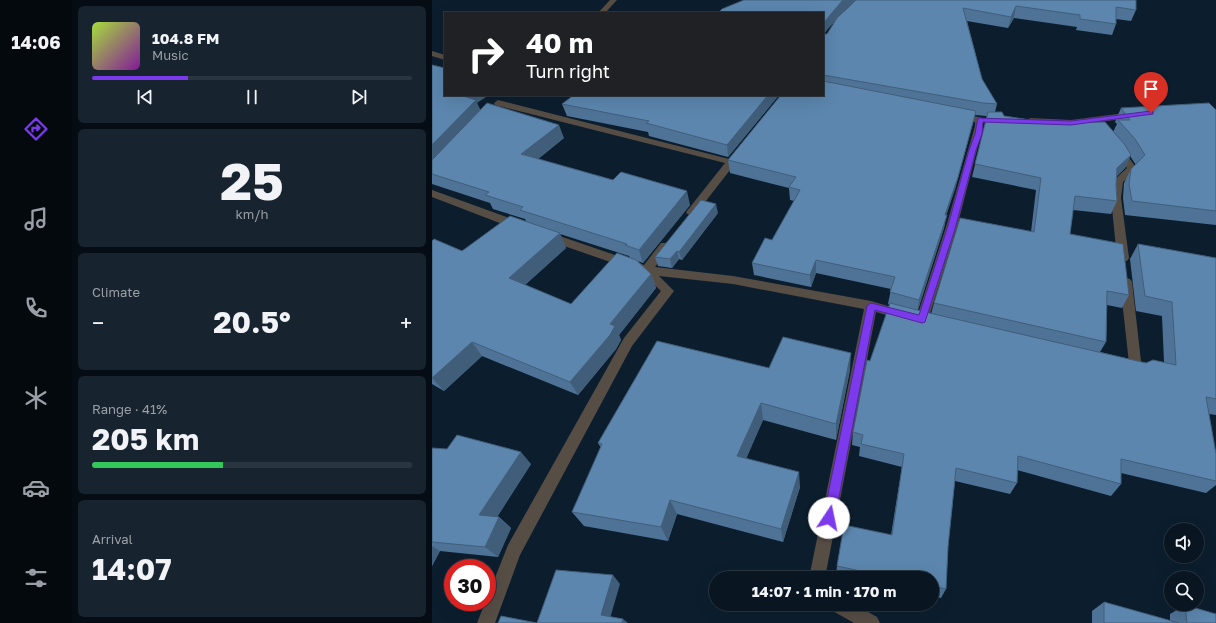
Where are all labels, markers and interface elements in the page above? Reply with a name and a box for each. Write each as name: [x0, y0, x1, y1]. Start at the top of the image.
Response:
text: 40 m: [526, 26, 593, 59]
icon: right: [460, 28, 512, 80]
text: 104.8 FM: [152, 29, 219, 47]
text: 14:06: [11, 31, 61, 53]
text: Music: [152, 47, 189, 63]
text: Turn right: [526, 60, 610, 82]
pin: [1134, 72, 1168, 113]
icon: arrive: [1140, 78, 1162, 100]
icon: previous: [134, 86, 156, 108]
icon: pause: [241, 86, 263, 108]
icon: next: [348, 86, 370, 108]
icon: directions: [22, 115, 50, 143]
text: 25: [220, 149, 284, 211]
icon: music: [22, 205, 50, 233]
text: km/h: [235, 206, 269, 222]
text: Climate: [92, 284, 140, 300]
icon: phone: [22, 294, 50, 322]
text: 20.5°: [213, 304, 291, 340]
text: −: [92, 309, 104, 336]
text: +: [400, 309, 412, 336]
icon: climate: [22, 384, 50, 412]
text: Range · 41%: [92, 401, 167, 417]
text: 205 km: [92, 421, 199, 457]
icon: car: [22, 474, 50, 502]
position arrow: [808, 497, 850, 539]
map controls: [1164, 523, 1204, 611]
button: sound: [1164, 523, 1204, 563]
text: Arrival: [92, 531, 133, 547]
text: 14:07: [92, 551, 172, 587]
speed limit sign: 30: [444, 559, 496, 611]
icon: filters: [22, 564, 50, 592]
button: search: [1164, 571, 1204, 611]
text: 14:07 · 1 min · 170 m: [752, 582, 896, 600]

